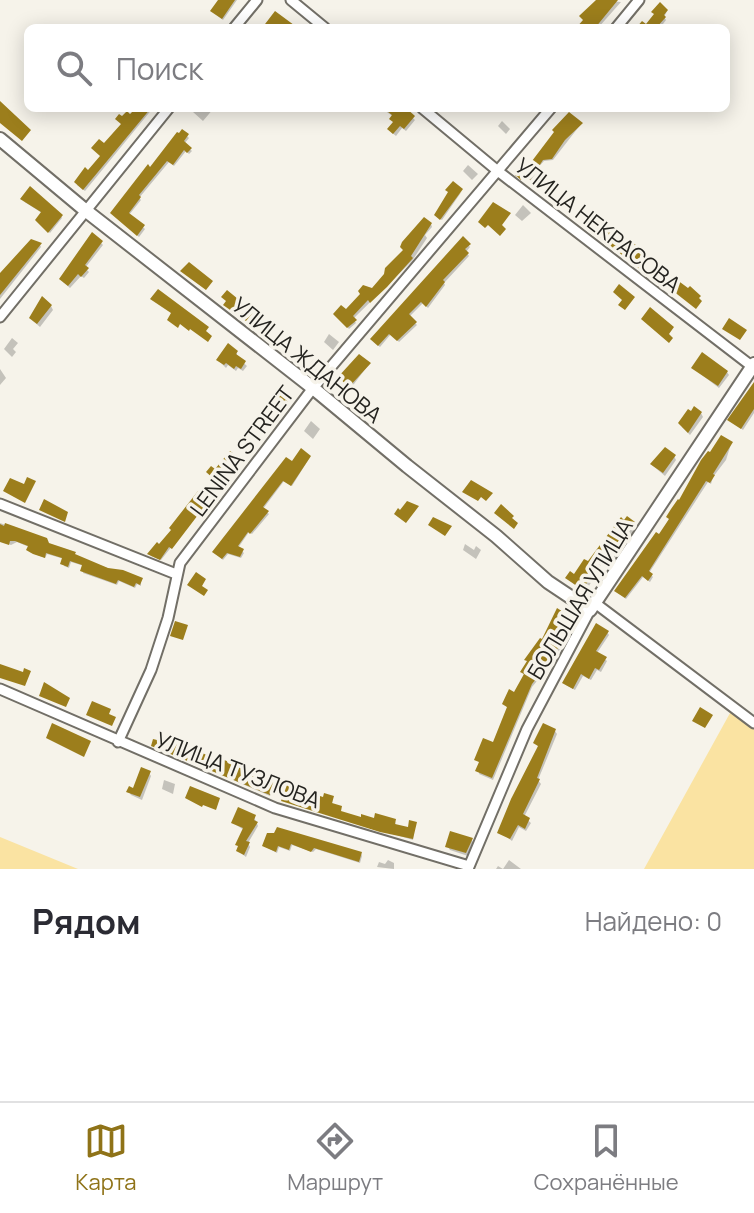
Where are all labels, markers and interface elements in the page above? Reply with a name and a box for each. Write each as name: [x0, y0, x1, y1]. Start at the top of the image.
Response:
search box: [24, 24, 730, 112]
icon: search: [52, 46, 96, 90]
text: Поиск: [116, 48, 203, 89]
street label: УЛИЦА НЕКРАСОВА: [509, 151, 687, 299]
street label: УЛИЦА ЖДАНОВА: [226, 290, 388, 430]
street label: LENINA STREET: [183, 380, 301, 522]
street label: БОЛЬШАЯ УЛИЦА: [520, 513, 640, 685]
street label: УЛИЦА ТУЗЛОВА: [151, 725, 325, 815]
text: Рядом: [32, 898, 141, 944]
text: Найдено: 0: [585, 903, 722, 939]
tab: Карта: [75, 1119, 137, 1197]
tab: Маршрут: [287, 1119, 383, 1197]
tab: Сохранённые: [534, 1119, 679, 1197]

